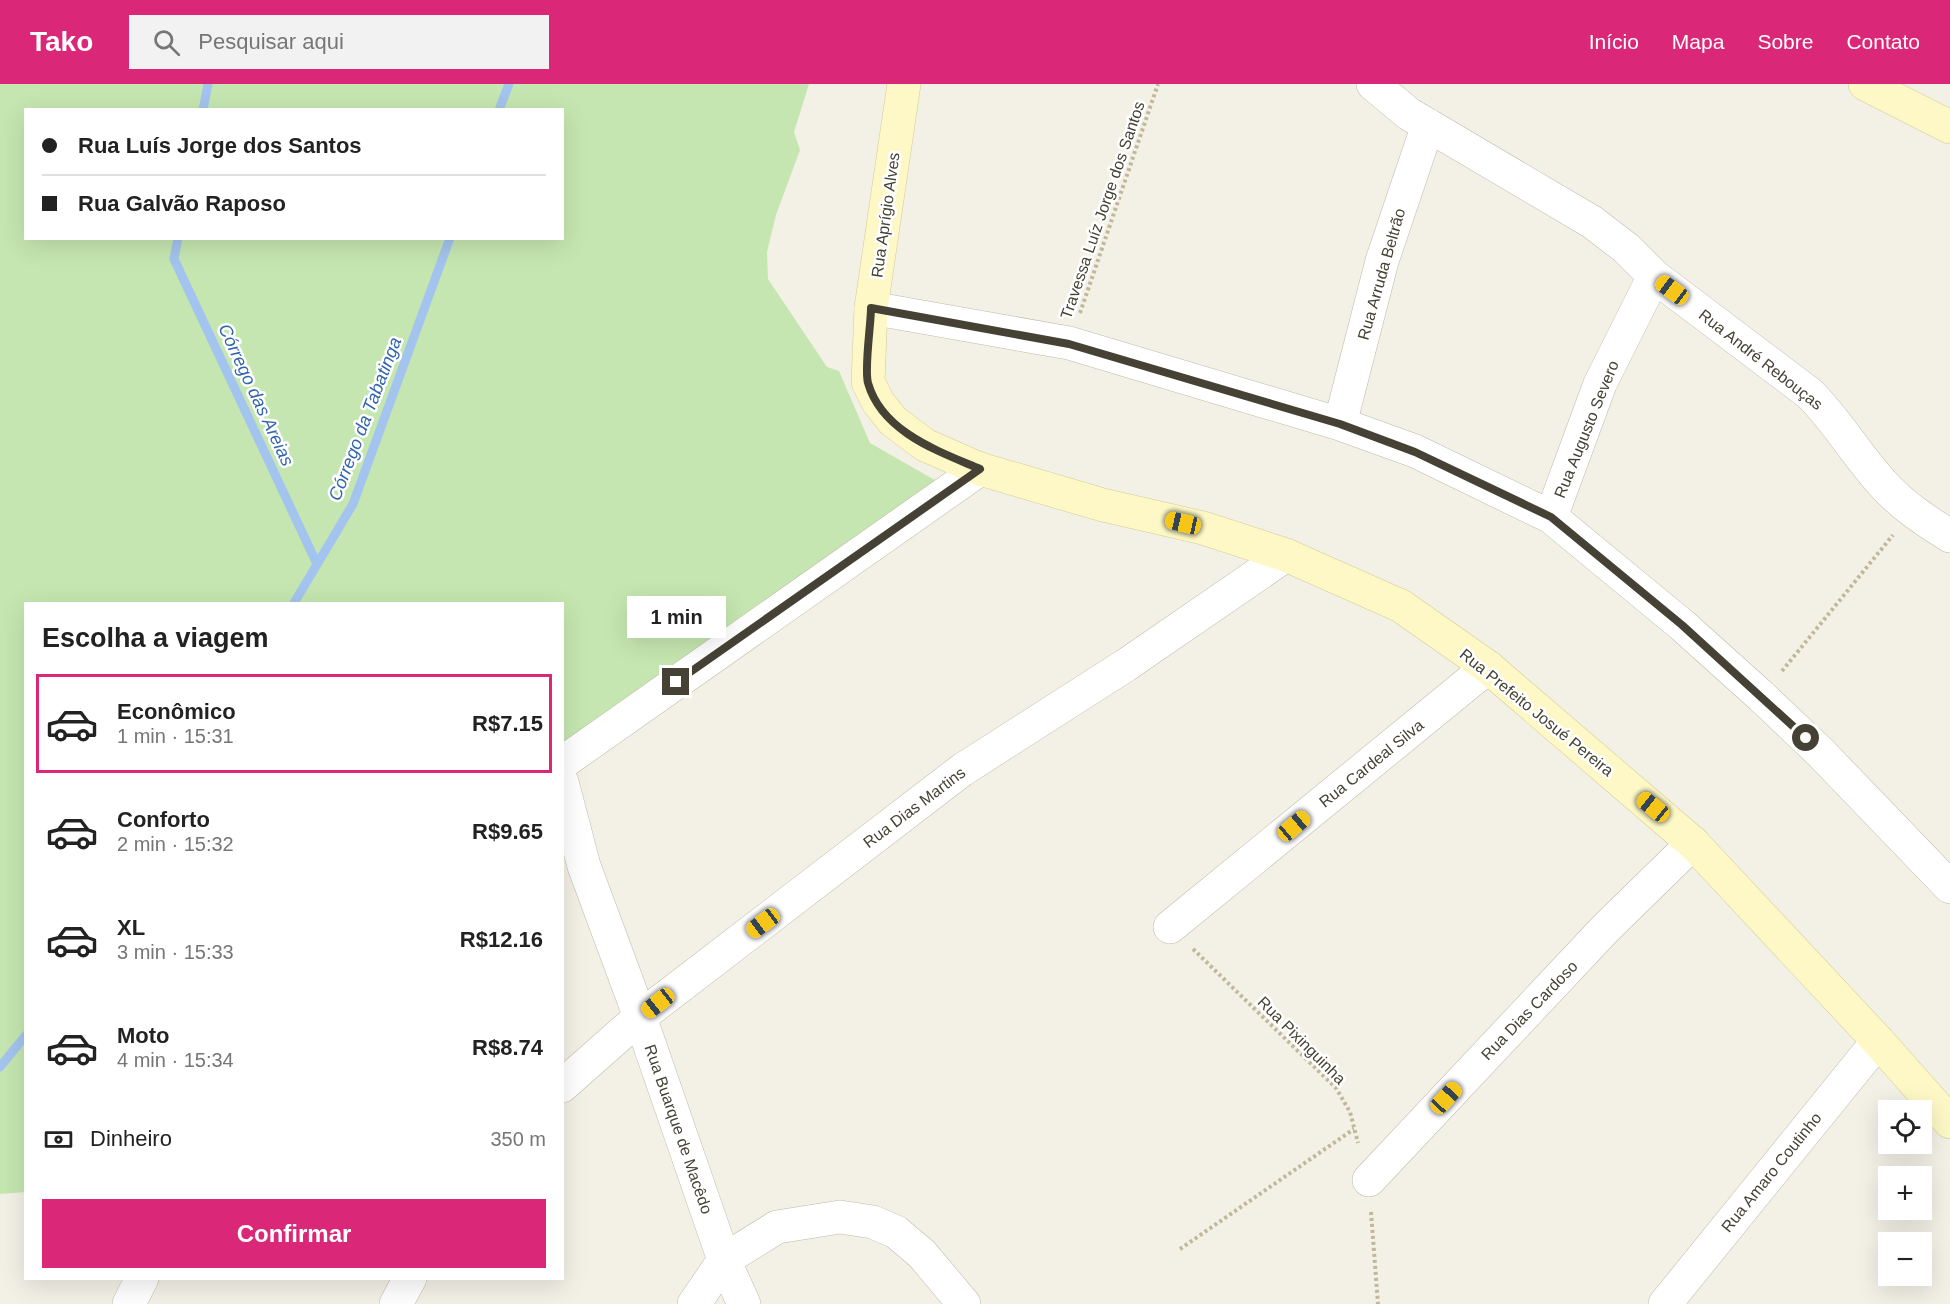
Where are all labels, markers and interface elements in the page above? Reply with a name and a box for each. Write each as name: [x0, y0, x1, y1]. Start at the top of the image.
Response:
search box: [129, 15, 549, 69]
text: Tako: [30, 26, 93, 57]
icon: search: [150, 26, 183, 59]
text: Pesquisar aqui: [198, 29, 344, 54]
text: Início: [1589, 30, 1639, 53]
text: Mapa: [1672, 30, 1724, 53]
text: Sobre: [1757, 30, 1813, 53]
text: Contato: [1846, 30, 1920, 53]
street label: Travessa Luíz Jorge dos Santos: [1057, 99, 1148, 321]
text: Rua Luís Jorge dos Santos: [78, 133, 362, 158]
street label: Rua Aprígio Alves: [868, 151, 903, 279]
text: Rua Galvão Raposo: [78, 191, 286, 216]
street label: Rua Arruda Beltrão: [1355, 206, 1408, 342]
car: [1652, 272, 1692, 308]
street label: Rua André Rebouças: [1696, 306, 1826, 413]
water label: Córrego das Areias: [214, 321, 298, 469]
water label: Córrego da Tabatinga: [325, 334, 405, 504]
street label: Rua Augusto Severo: [1551, 358, 1622, 500]
car: [1163, 510, 1203, 536]
callout: 1 min: [626, 595, 726, 637]
text: 1 min: [650, 606, 703, 628]
text: Escolha a viagem: [42, 623, 269, 653]
street label: Rua Prefeito Josué Pereira: [1457, 645, 1617, 780]
route end: [662, 668, 689, 695]
icon: car: [45, 697, 99, 751]
text: Econômico: [117, 699, 236, 724]
text: R$7.15: [472, 711, 543, 736]
street label: Rua Cardeal Silva: [1316, 716, 1427, 811]
route start: [1792, 724, 1819, 751]
text: 1 min · 15:31: [117, 725, 234, 747]
street label: Rua Dias Martins: [860, 764, 968, 851]
car: [1633, 789, 1673, 825]
icon: car: [45, 805, 99, 859]
text: Conforto: [117, 807, 210, 832]
car: [1274, 808, 1314, 844]
text: R$9.65: [472, 819, 543, 844]
text: 2 min · 15:32: [117, 833, 234, 855]
car: [743, 905, 783, 941]
icon: car: [45, 913, 99, 967]
text: XL: [117, 915, 145, 940]
text: R$12.16: [460, 927, 543, 952]
text: 3 min · 15:33: [117, 941, 234, 963]
street label: Rua Dias Cardoso: [1478, 957, 1581, 1063]
car: [638, 985, 678, 1021]
street label: Rua Pixinguinha: [1254, 993, 1349, 1088]
icon: car: [45, 1021, 99, 1075]
text: Moto: [117, 1023, 170, 1048]
text: R$8.74: [472, 1035, 543, 1060]
street label: Rua Buarque de Macêdo: [642, 1042, 716, 1216]
text: 4 min · 15:34: [117, 1049, 234, 1071]
car: [1427, 1079, 1465, 1117]
map controls: [1878, 1100, 1932, 1286]
button: locate: [1878, 1100, 1932, 1154]
street label: Rua Amaro Coutinho: [1718, 1109, 1825, 1235]
icon: cash: [42, 1123, 75, 1156]
text: Dinheiro: [90, 1126, 172, 1151]
text: 350 m: [490, 1128, 546, 1150]
button: +: [1878, 1166, 1932, 1220]
button: Confirmar: [42, 1199, 546, 1268]
button: −: [1878, 1232, 1932, 1286]

